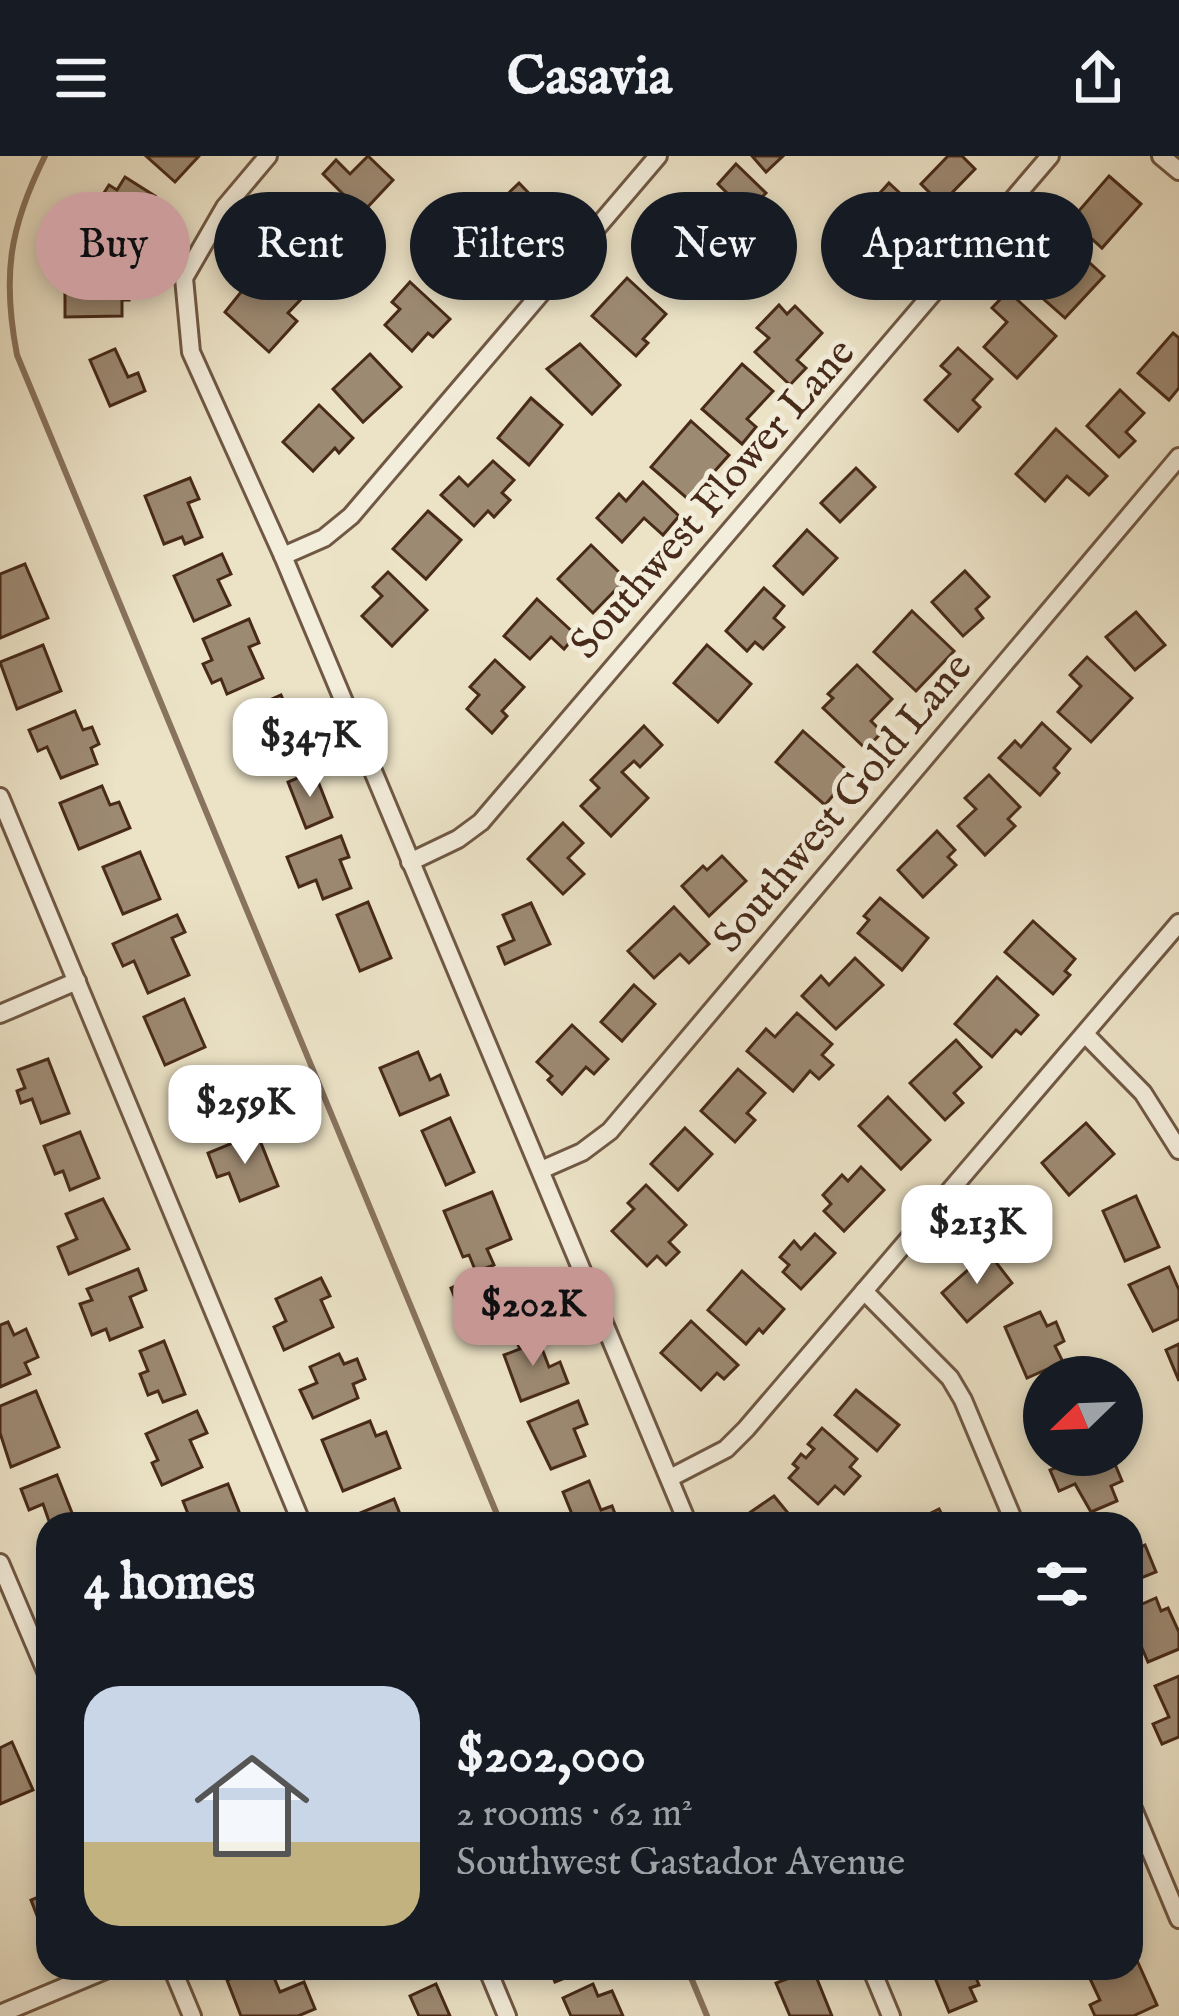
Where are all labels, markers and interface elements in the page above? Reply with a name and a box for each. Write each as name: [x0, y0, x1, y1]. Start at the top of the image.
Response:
text: Casavia: [507, 44, 672, 113]
icon: menu: [48, 45, 114, 111]
icon: share: [1065, 45, 1131, 111]
chip: Buy: [36, 192, 190, 300]
chip: Rent: [214, 192, 386, 300]
chip: Filters: [410, 192, 607, 300]
chip: New: [631, 192, 797, 300]
chip: Apartment: [821, 192, 1093, 300]
street label: Southwest Flower Lane: [560, 328, 867, 671]
street label: Southwest Gold Lane: [703, 642, 985, 964]
pin: $347K: [226, 698, 394, 800]
text: $347K: [260, 712, 360, 761]
pin: $259K: [161, 1065, 329, 1167]
text: $259K: [195, 1079, 295, 1128]
pin: $213K: [893, 1185, 1061, 1287]
text: $213K: [928, 1199, 1026, 1248]
pin: $202K: [449, 1267, 617, 1369]
text: $202K: [480, 1281, 586, 1330]
north arrow: [1023, 1356, 1143, 1476]
map controls: [1023, 1356, 1143, 1476]
icon: filters: [1029, 1551, 1095, 1617]
text: 4 homes: [84, 1552, 255, 1617]
text: $202,000: [456, 1725, 646, 1790]
icon: home: [180, 1734, 324, 1878]
text: 2 rooms · 62 m²: [456, 1790, 693, 1839]
text: Southwest Gastador Avenue: [456, 1839, 905, 1888]

